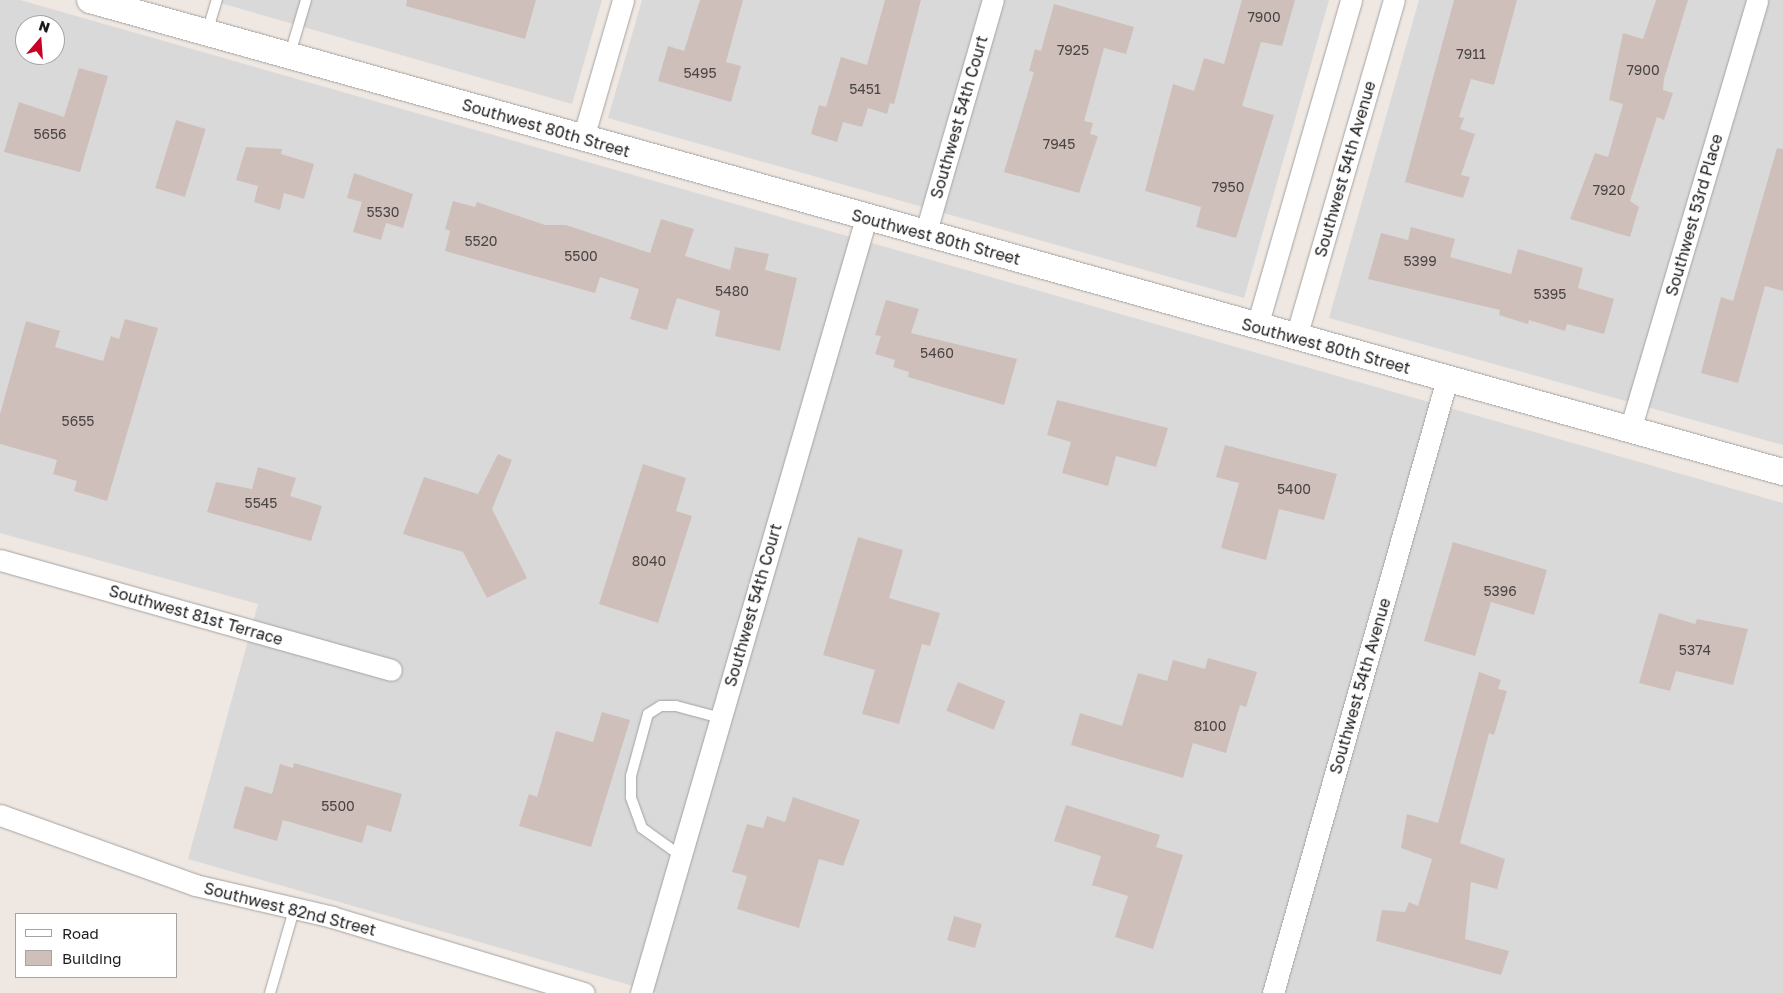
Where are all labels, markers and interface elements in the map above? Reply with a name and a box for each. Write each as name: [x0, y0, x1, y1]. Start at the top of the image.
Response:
house number: 7900: [1247, 9, 1281, 25]
north arrow: [15, 15, 65, 65]
text: N: [37, 16, 52, 36]
street label: Southwest 54th Court: [926, 33, 992, 201]
house number: 7925: [1057, 42, 1089, 58]
house number: 7911: [1456, 46, 1486, 62]
house number: 7900: [1626, 62, 1660, 78]
house number: 5495: [683, 65, 717, 81]
street label: Southwest 54th Avenue: [1311, 79, 1379, 259]
house number: 5451: [849, 81, 881, 97]
street label: Southwest 80th Street: [460, 95, 632, 161]
house number: 5656: [33, 126, 67, 142]
street label: Southwest 53rd Place: [1662, 132, 1726, 298]
house number: 7945: [1043, 136, 1075, 152]
house number: 7950: [1212, 179, 1244, 195]
house number: 7920: [1593, 182, 1625, 198]
house number: 5530: [366, 204, 400, 220]
street label: Southwest 80th Street: [850, 205, 1022, 269]
house number: 5520: [464, 233, 498, 249]
house number: 5500: [564, 248, 598, 264]
house number: 5399: [1403, 253, 1437, 269]
house number: 5480: [715, 283, 749, 299]
house number: 5395: [1534, 286, 1566, 302]
street label: Southwest 80th Street: [1240, 314, 1412, 378]
house number: 5460: [920, 345, 954, 361]
house number: 5655: [62, 413, 94, 429]
house number: 5400: [1277, 481, 1311, 497]
house number: 5545: [245, 495, 277, 511]
street label: Southwest 54th Court: [720, 521, 786, 689]
house number: 8040: [632, 553, 666, 569]
street label: Southwest 81st Terrace: [107, 581, 285, 649]
house number: 5396: [1483, 583, 1517, 599]
street label: Southwest 54th Avenue: [1326, 596, 1394, 776]
house number: 5374: [1679, 642, 1711, 658]
house number: 8100: [1194, 718, 1226, 734]
house number: 5500: [321, 798, 355, 814]
street label: Southwest 82nd Street: [202, 878, 378, 940]
legend: [15, 913, 178, 978]
text: Road: [62, 924, 99, 942]
text: Building: [62, 949, 122, 967]

